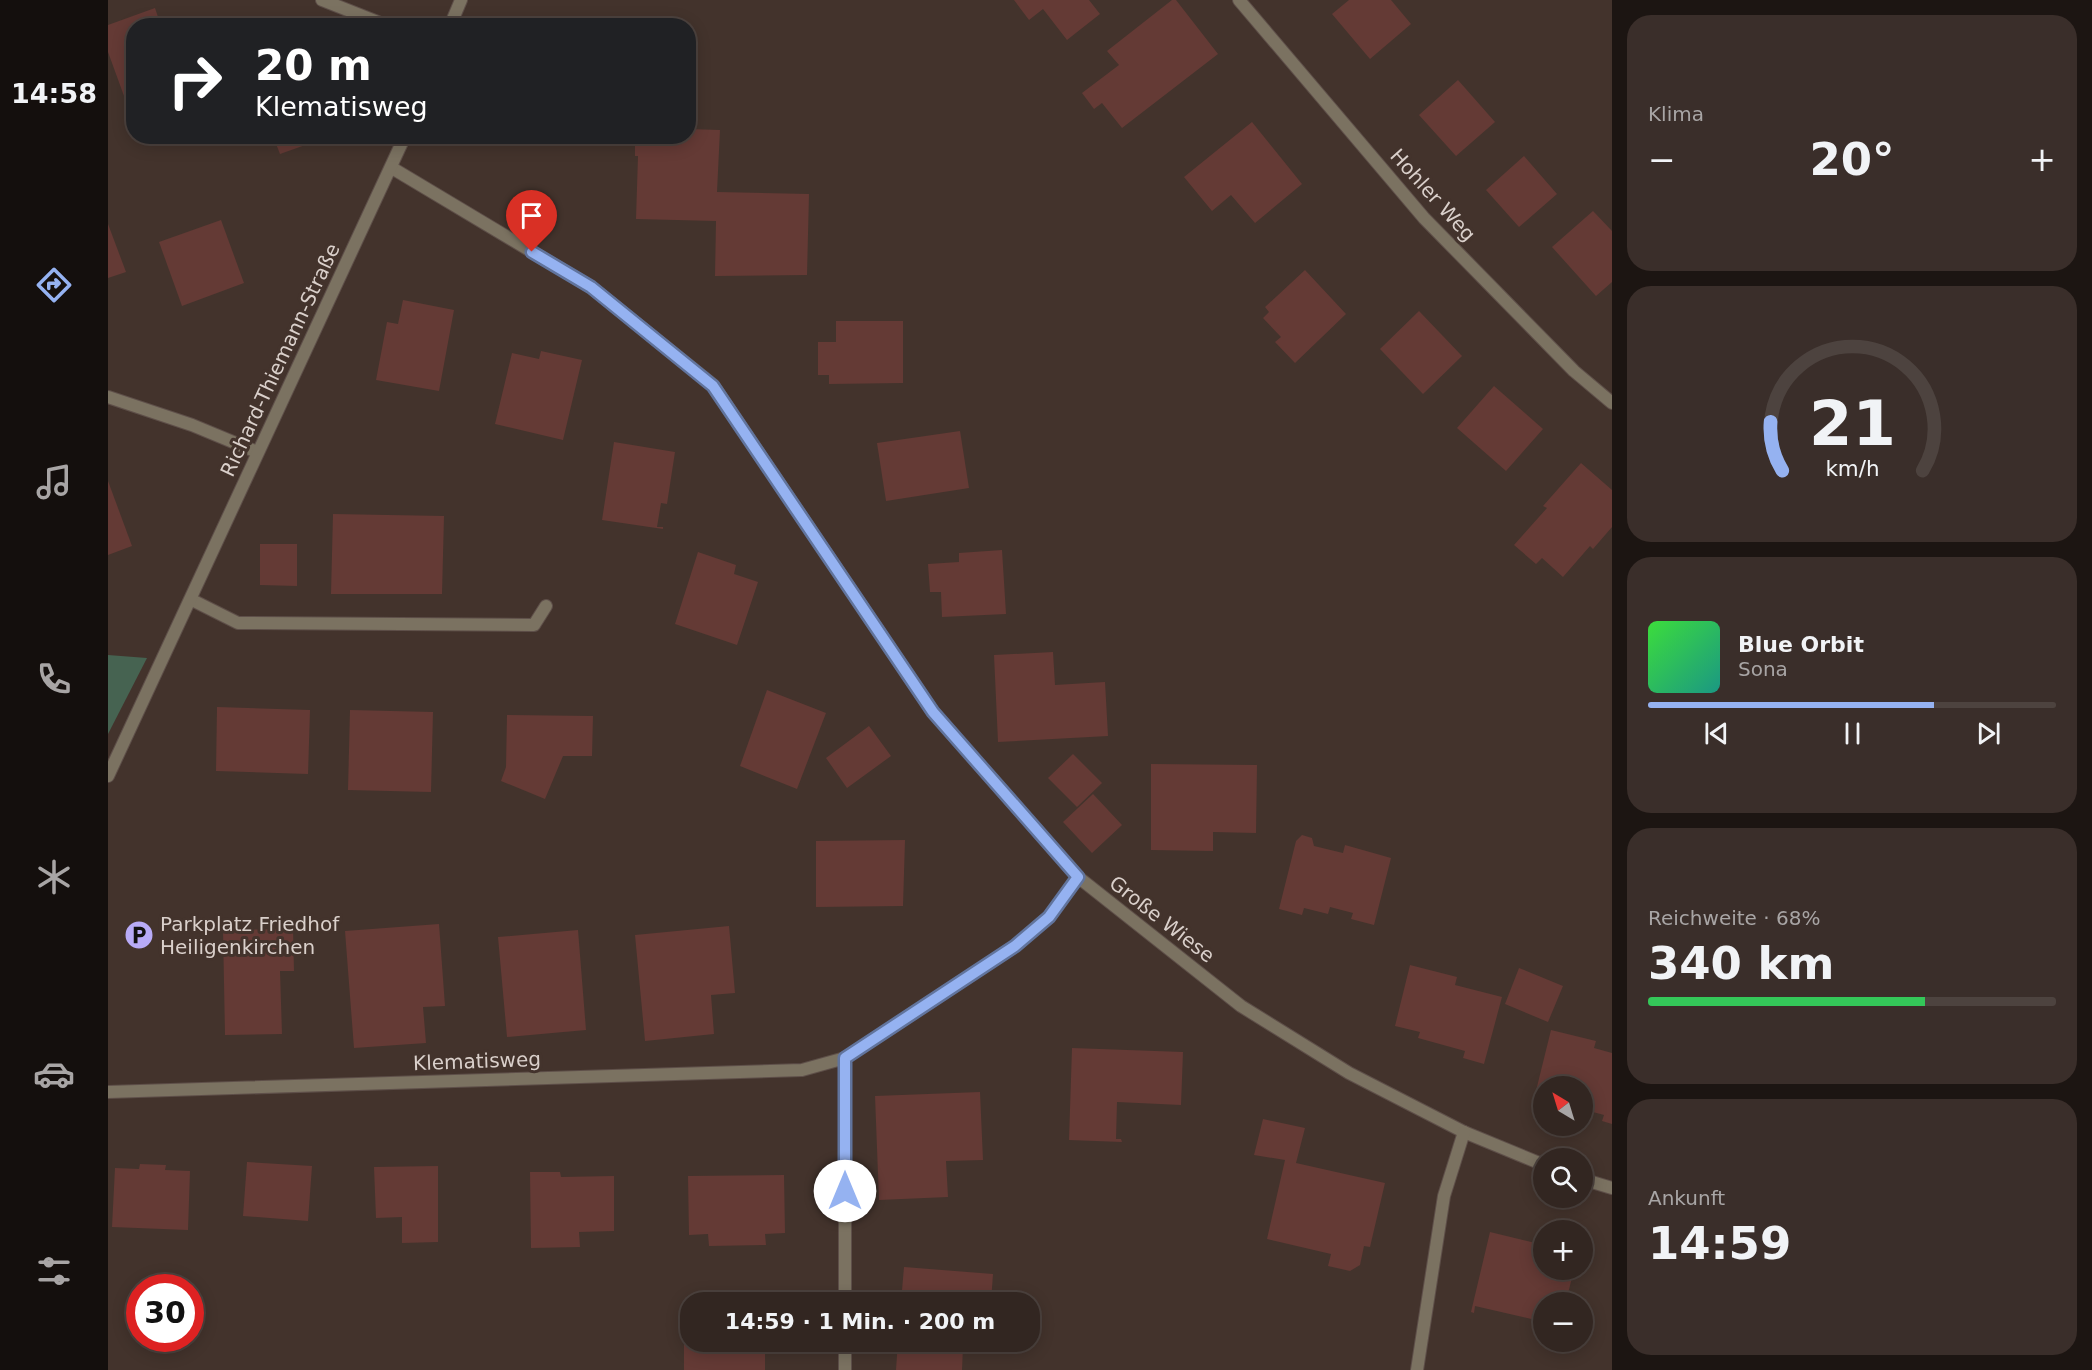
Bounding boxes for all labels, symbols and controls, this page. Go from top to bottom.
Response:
text: 20 m [255,41,372,90]
icon: right [156,42,234,120]
text: 14:58 [11,78,97,109]
text: Klematisweg [255,91,428,122]
text: Klima [1648,102,1704,126]
text: 20° [1809,133,1895,186]
text: − [1648,140,1676,179]
text: + [2028,140,2056,179]
street label: Hohler Weg [1385,144,1481,246]
pin [506,190,557,252]
icon: arrive [515,199,548,232]
street label: Richard-Thiemann-Straße [215,240,345,480]
icon: directions [33,264,75,306]
text: 21 [1809,387,1895,460]
text: km/h [1825,456,1879,481]
icon: music [33,461,75,503]
text: Blue Orbit [1738,632,1864,657]
text: Sona [1738,657,1788,681]
icon: phone [33,658,75,700]
icon: previous [1700,717,1733,750]
icon: pause [1836,717,1869,750]
icon: next [1972,717,2005,750]
icon: climate [33,856,75,898]
street label: Große Wiese [1105,871,1219,967]
text: Reichweite · 68% [1648,906,1820,930]
place label: Parkplatz Friedhof Heiligenkirchen [160,912,340,959]
parking icon: Parkplatz Friedhof Heiligenkirchen [123,919,155,951]
text: 340 km [1648,937,1834,990]
street label: Klematisweg [413,1047,541,1075]
icon: car [33,1053,75,1095]
north arrow [1533,1076,1593,1136]
map controls [1533,1076,1593,1352]
button: search [1533,1148,1593,1208]
position arrow [813,1159,877,1223]
text: Ankunft [1648,1186,1725,1210]
text: 14:59 [1648,1217,1791,1270]
button: + [1533,1220,1593,1280]
icon: filters [33,1250,75,1292]
speed limit sign: 30 [126,1274,204,1352]
button: − [1533,1292,1593,1352]
text: 14:59 · 1 Min. · 200 m [725,1309,995,1334]

